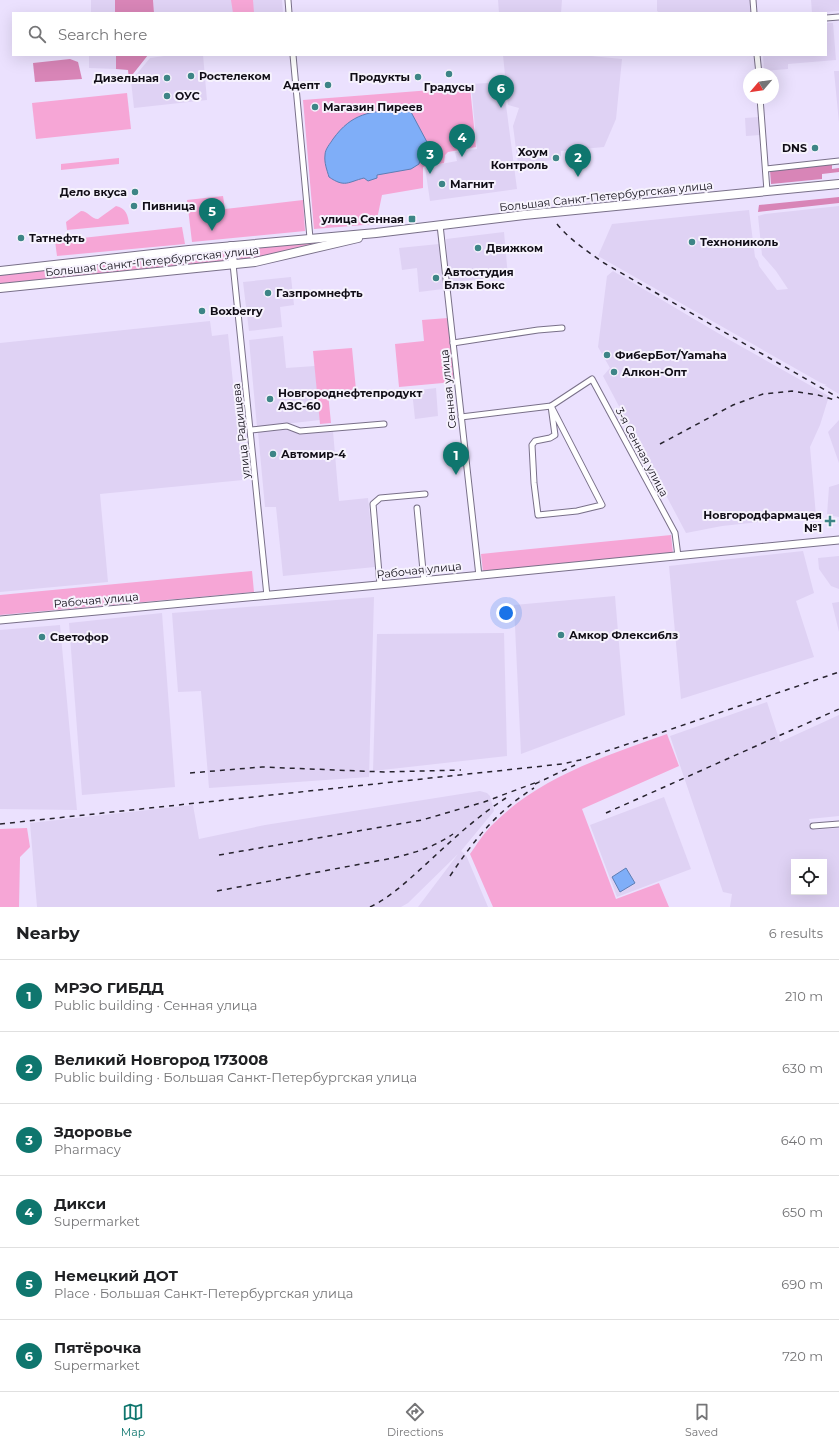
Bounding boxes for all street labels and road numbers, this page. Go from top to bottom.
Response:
street label: Большая Санкт-Петербургская улица [498,178,714,214]
street label: Большая Санкт-Петербургская улица [44,243,260,279]
street label: Сенная улица [437,349,459,429]
street label: улица Радищева [229,382,253,481]
street label: 3-я Сенная улица [613,405,671,499]
street label: Рабочая улица [376,559,462,581]
street label: Рабочая улица [53,589,139,611]

